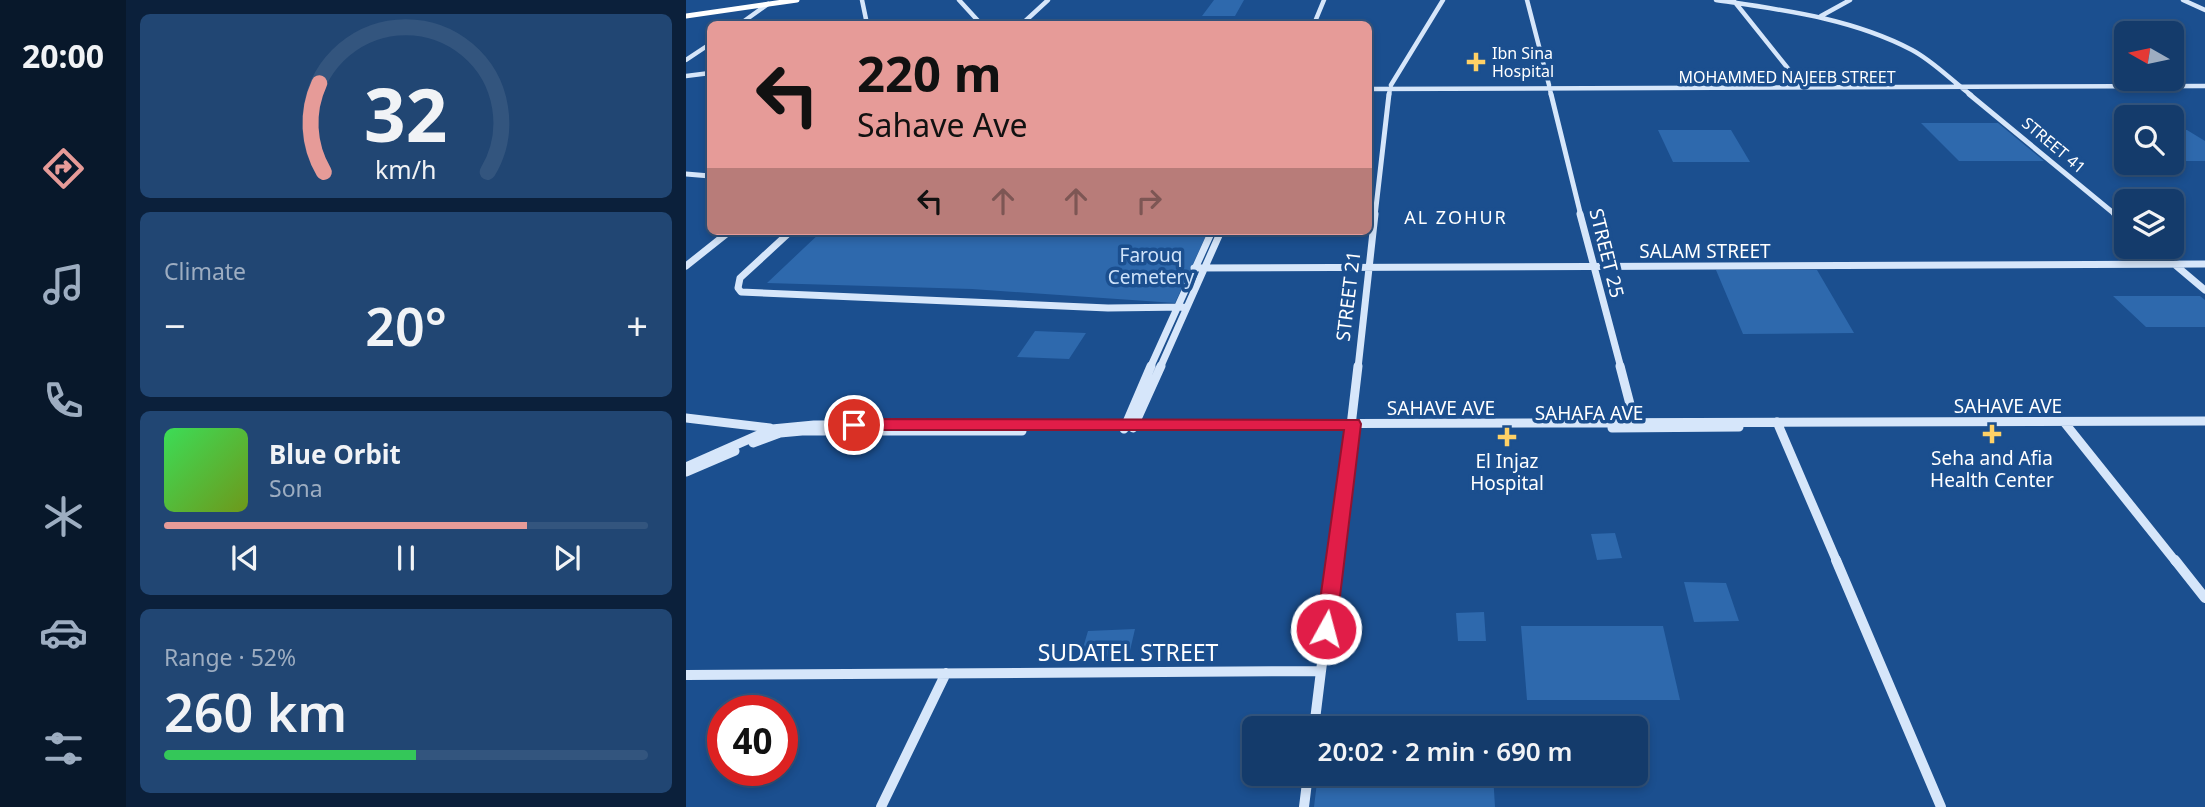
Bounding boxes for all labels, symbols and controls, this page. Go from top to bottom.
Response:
north arrow [2114,21,2184,91]
map controls [2114,21,2184,259]
text: 20:00 [22,34,104,77]
text: 220 m [857,40,1002,106]
place label: Ibn Sina Hospital [1492,42,1554,82]
icon: left [742,49,833,140]
marker: Ibn Sina Hospital [1466,52,1486,72]
text: 32 [364,65,448,164]
street label: MOHAMMED NAJEEB STREET [1678,66,1896,88]
text: Sahave Ave [857,103,1028,146]
button: search [2114,105,2184,175]
street label: STREET 41 [2018,112,2090,178]
icon: directions [39,144,88,193]
text: km/h [375,152,437,186]
icon: left [911,182,949,220]
icon: ahead [984,182,1022,220]
icon: ahead [1057,182,1095,220]
icon: right [1130,182,1168,220]
button: layers [2114,189,2184,259]
district label: AL ZOHUR [1404,205,1508,229]
street label: STREET 25 [1583,206,1631,300]
street label: SALAM STREET [1639,238,1771,264]
park label: Farouq Cemetery [1108,242,1194,290]
street label: STREET 21 [1330,249,1366,343]
text: Climate [164,255,246,287]
icon: music [39,260,88,309]
text: 20° [365,290,447,361]
text: − [164,299,186,351]
text: + [626,299,648,351]
icon: phone [39,376,88,425]
street label: SAHAVE AVE [1954,393,2062,419]
pin [824,395,884,455]
street label: SAHAVE AVE [1387,395,1495,421]
street label: SAHAFA AVE [1535,400,1643,426]
icon: arrive [835,406,873,444]
marker: Seha and Afia Health Center [1982,424,2002,444]
marker: El Injaz Hospital [1497,427,1517,447]
text: Blue Orbit [269,436,401,472]
place label: Seha and Afia Health Center [1930,445,2054,493]
place label: El Injaz Hospital [1470,448,1544,496]
text: Sona [269,472,323,504]
icon: climate [39,492,88,541]
icon: previous [226,539,264,577]
icon: pause [387,539,425,577]
icon: next [548,539,586,577]
position arrow [1289,592,1363,666]
icon: car [39,608,88,657]
street label: SUDATEL STREET [1038,636,1218,668]
text: Range · 52% [164,641,296,673]
text: 260 km [164,676,347,747]
speed limit sign: 40 [707,695,798,786]
icon: filters [39,724,88,773]
text: 20:02 · 2 min · 690 m [1318,733,1572,769]

